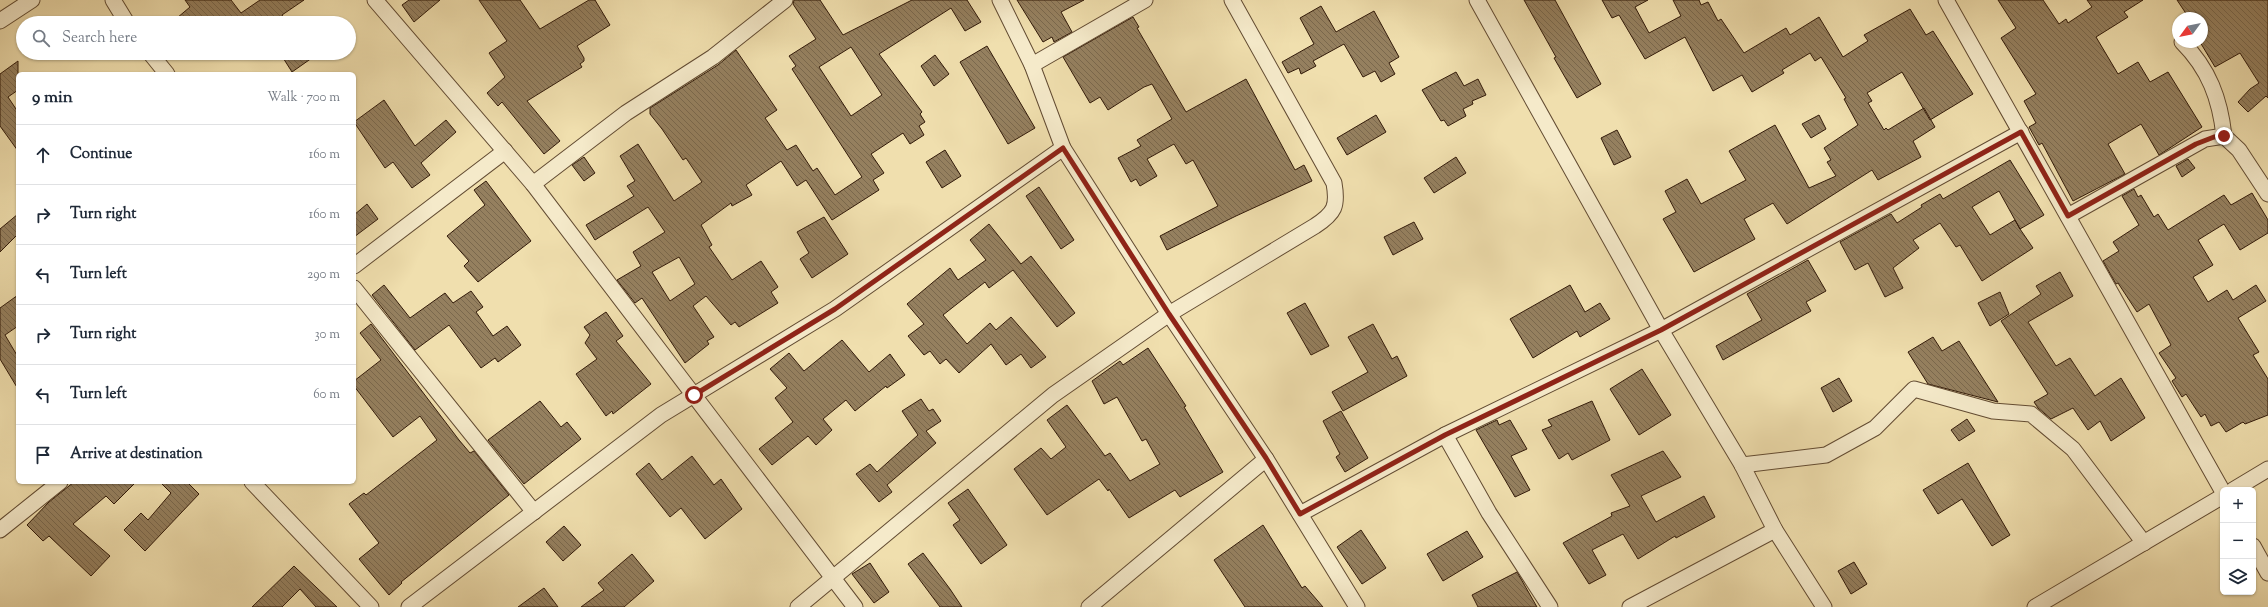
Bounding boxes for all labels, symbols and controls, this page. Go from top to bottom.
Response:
north arrow [2172,12,2208,48]
search box [16,16,356,60]
icon: search [30,27,52,49]
text: Search here [62,28,137,49]
text: 9 min [32,86,73,110]
text: Walk · 700 m [267,89,340,107]
route end [2215,127,2233,145]
icon: ahead [32,144,54,166]
text: Continue [70,144,132,165]
text: 160 m [309,146,340,164]
icon: right [32,204,54,226]
text: Turn right [70,204,136,225]
text: 160 m [309,206,340,224]
icon: left [32,264,54,286]
text: Turn left [70,264,127,285]
text: 290 m [307,266,340,284]
icon: right [32,324,54,346]
text: Turn right [70,324,136,345]
text: 30 m [314,326,340,344]
icon: left [32,384,54,406]
text: Turn left [70,384,127,405]
text: 60 m [313,386,340,404]
route start [685,386,703,404]
icon: arrive [32,444,54,466]
text: Arrive at destination [70,444,203,465]
map controls [2220,487,2256,595]
button: + [2220,487,2256,523]
button: − [2220,523,2256,559]
button: layers [2220,559,2256,595]

